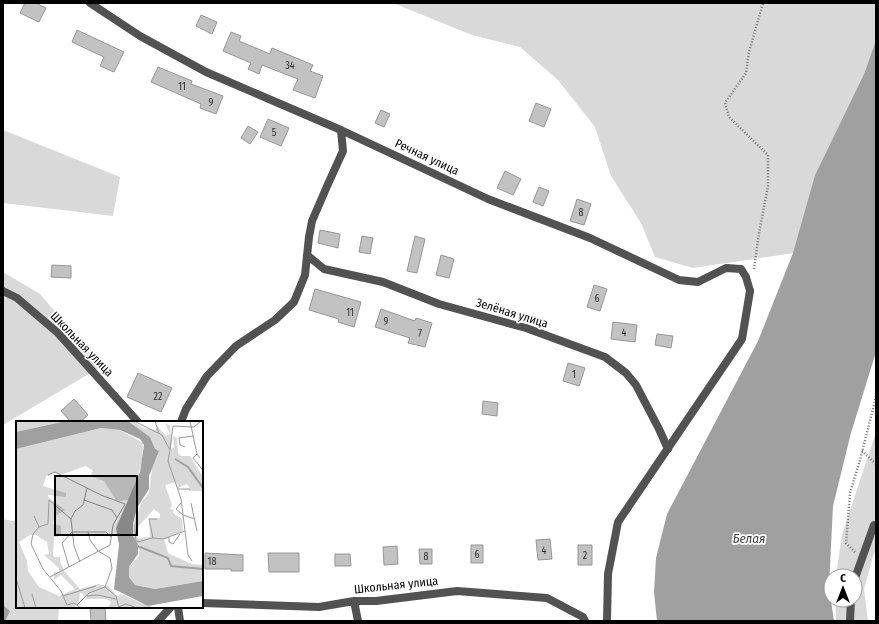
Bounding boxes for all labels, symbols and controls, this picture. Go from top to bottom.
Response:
house number: 34 [285,60,295,72]
house number: 11 [178,81,186,93]
house number: 9 [209,97,214,109]
house number: 5 [272,127,277,139]
street label: Речная улица [393,136,461,178]
house number: 8 [579,207,584,219]
house number: 6 [595,293,600,305]
street label: Зелёная улица [474,295,550,331]
house number: 11 [346,307,354,319]
street label: Школьная улица [48,309,116,379]
house number: 9 [384,316,389,328]
house number: 4 [622,327,627,339]
house number: 7 [418,328,422,340]
house number: 1 [572,369,576,381]
house number: 22 [154,391,163,403]
inset map [16,421,203,608]
water label: Белая [733,531,765,546]
house number: 4 [542,545,547,557]
house number: 6 [475,549,480,561]
house number: 2 [583,550,588,562]
house number: 8 [424,551,429,563]
house number: 18 [208,556,216,568]
north arrow [823,568,863,608]
text: С [840,572,846,585]
street label: Школьная улица [353,574,439,596]

